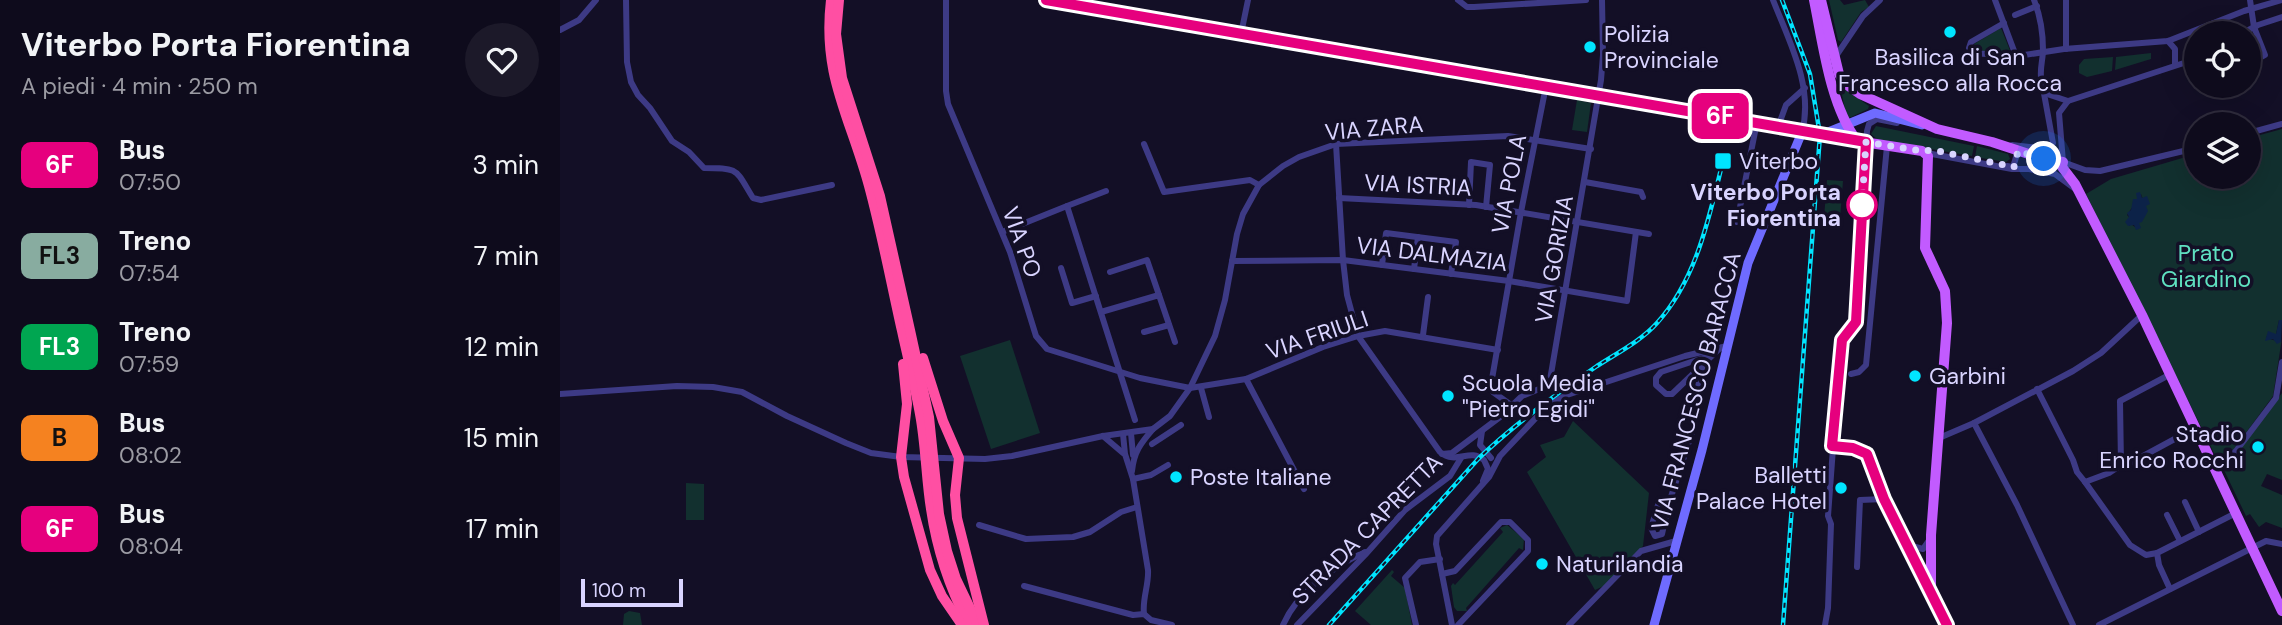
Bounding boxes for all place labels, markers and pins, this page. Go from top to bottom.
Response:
place label: Polizia Provinciale [1604,19,1719,75]
marker: Basilica di San Francesco alla Rocca [1942,24,1958,40]
marker: Polizia Provinciale [1582,39,1598,55]
place label: Basilica di San Francesco alla Rocca [1838,42,2062,98]
place label: Viterbo [1739,146,1818,176]
marker: Viterbo [1713,151,1733,171]
place label: Viterbo Porta Fiorentina [1691,177,1841,233]
marker: Viterbo Porta Fiorentina [1847,190,1877,220]
place label: Garbini [1929,361,2006,391]
place label: Scuola Media "Pietro Egidi" [1462,368,1604,424]
marker: Garbini [1907,368,1923,384]
marker: Scuola Media "Pietro Egidi" [1440,388,1456,404]
place label: Stadio Enrico Rocchi [2099,419,2244,475]
marker: Stadio Enrico Rocchi [2250,439,2266,455]
place label: Balletti Palace Hotel [1696,460,1827,516]
place label: Poste Italiane [1190,462,1332,492]
marker: Poste Italiane [1168,469,1184,485]
marker: Balletti Palace Hotel [1833,480,1849,496]
place label: Naturilandia [1556,549,1684,579]
marker: Naturilandia [1534,556,1550,572]

